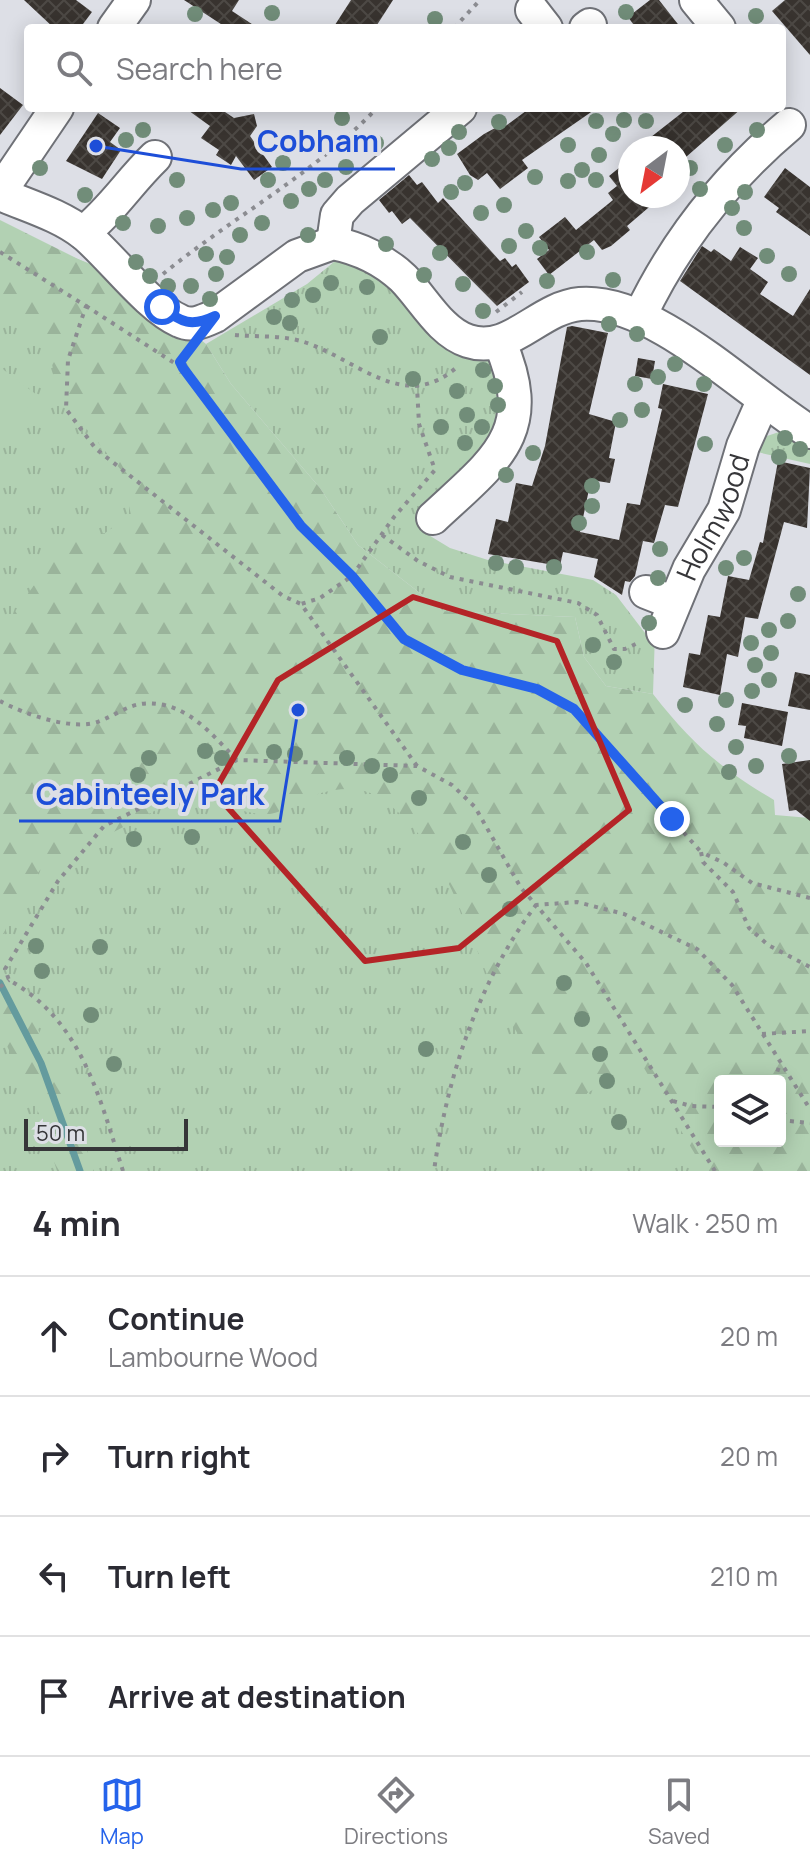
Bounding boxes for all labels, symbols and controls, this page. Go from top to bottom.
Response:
search box [24,24,786,112]
icon: search [52,46,96,90]
text: Search here [116,48,283,89]
callout: Cobham [241,115,395,169]
text: Cobham [257,120,379,161]
north arrow [618,136,690,208]
route start [144,289,180,325]
street label: Holmwood [667,449,758,586]
callout: Cabinteely Park [19,767,280,821]
text: Cabinteely Park [36,773,265,814]
route end [654,801,690,837]
map controls [714,1075,786,1147]
button: layers [714,1075,786,1147]
scale bar [24,1115,188,1151]
text: 50 m [36,1118,85,1148]
text: 4 min [32,1200,121,1246]
text: Walk · 250 m [632,1205,778,1241]
text: Continue [108,1298,244,1339]
icon: ahead [32,1314,76,1358]
text: 20 m [720,1318,778,1354]
text: Lambourne Wood [108,1339,318,1375]
icon: right [32,1434,76,1478]
text: Turn right [108,1436,251,1477]
text: 20 m [720,1438,778,1474]
icon: left [32,1554,76,1598]
text: Turn left [108,1556,231,1597]
text: 210 m [710,1558,778,1594]
icon: arrive [32,1674,76,1718]
text: Arrive at destination [108,1676,406,1717]
tab: Map [100,1773,144,1851]
tab: Directions [344,1773,448,1851]
tab: Saved [648,1773,710,1851]

